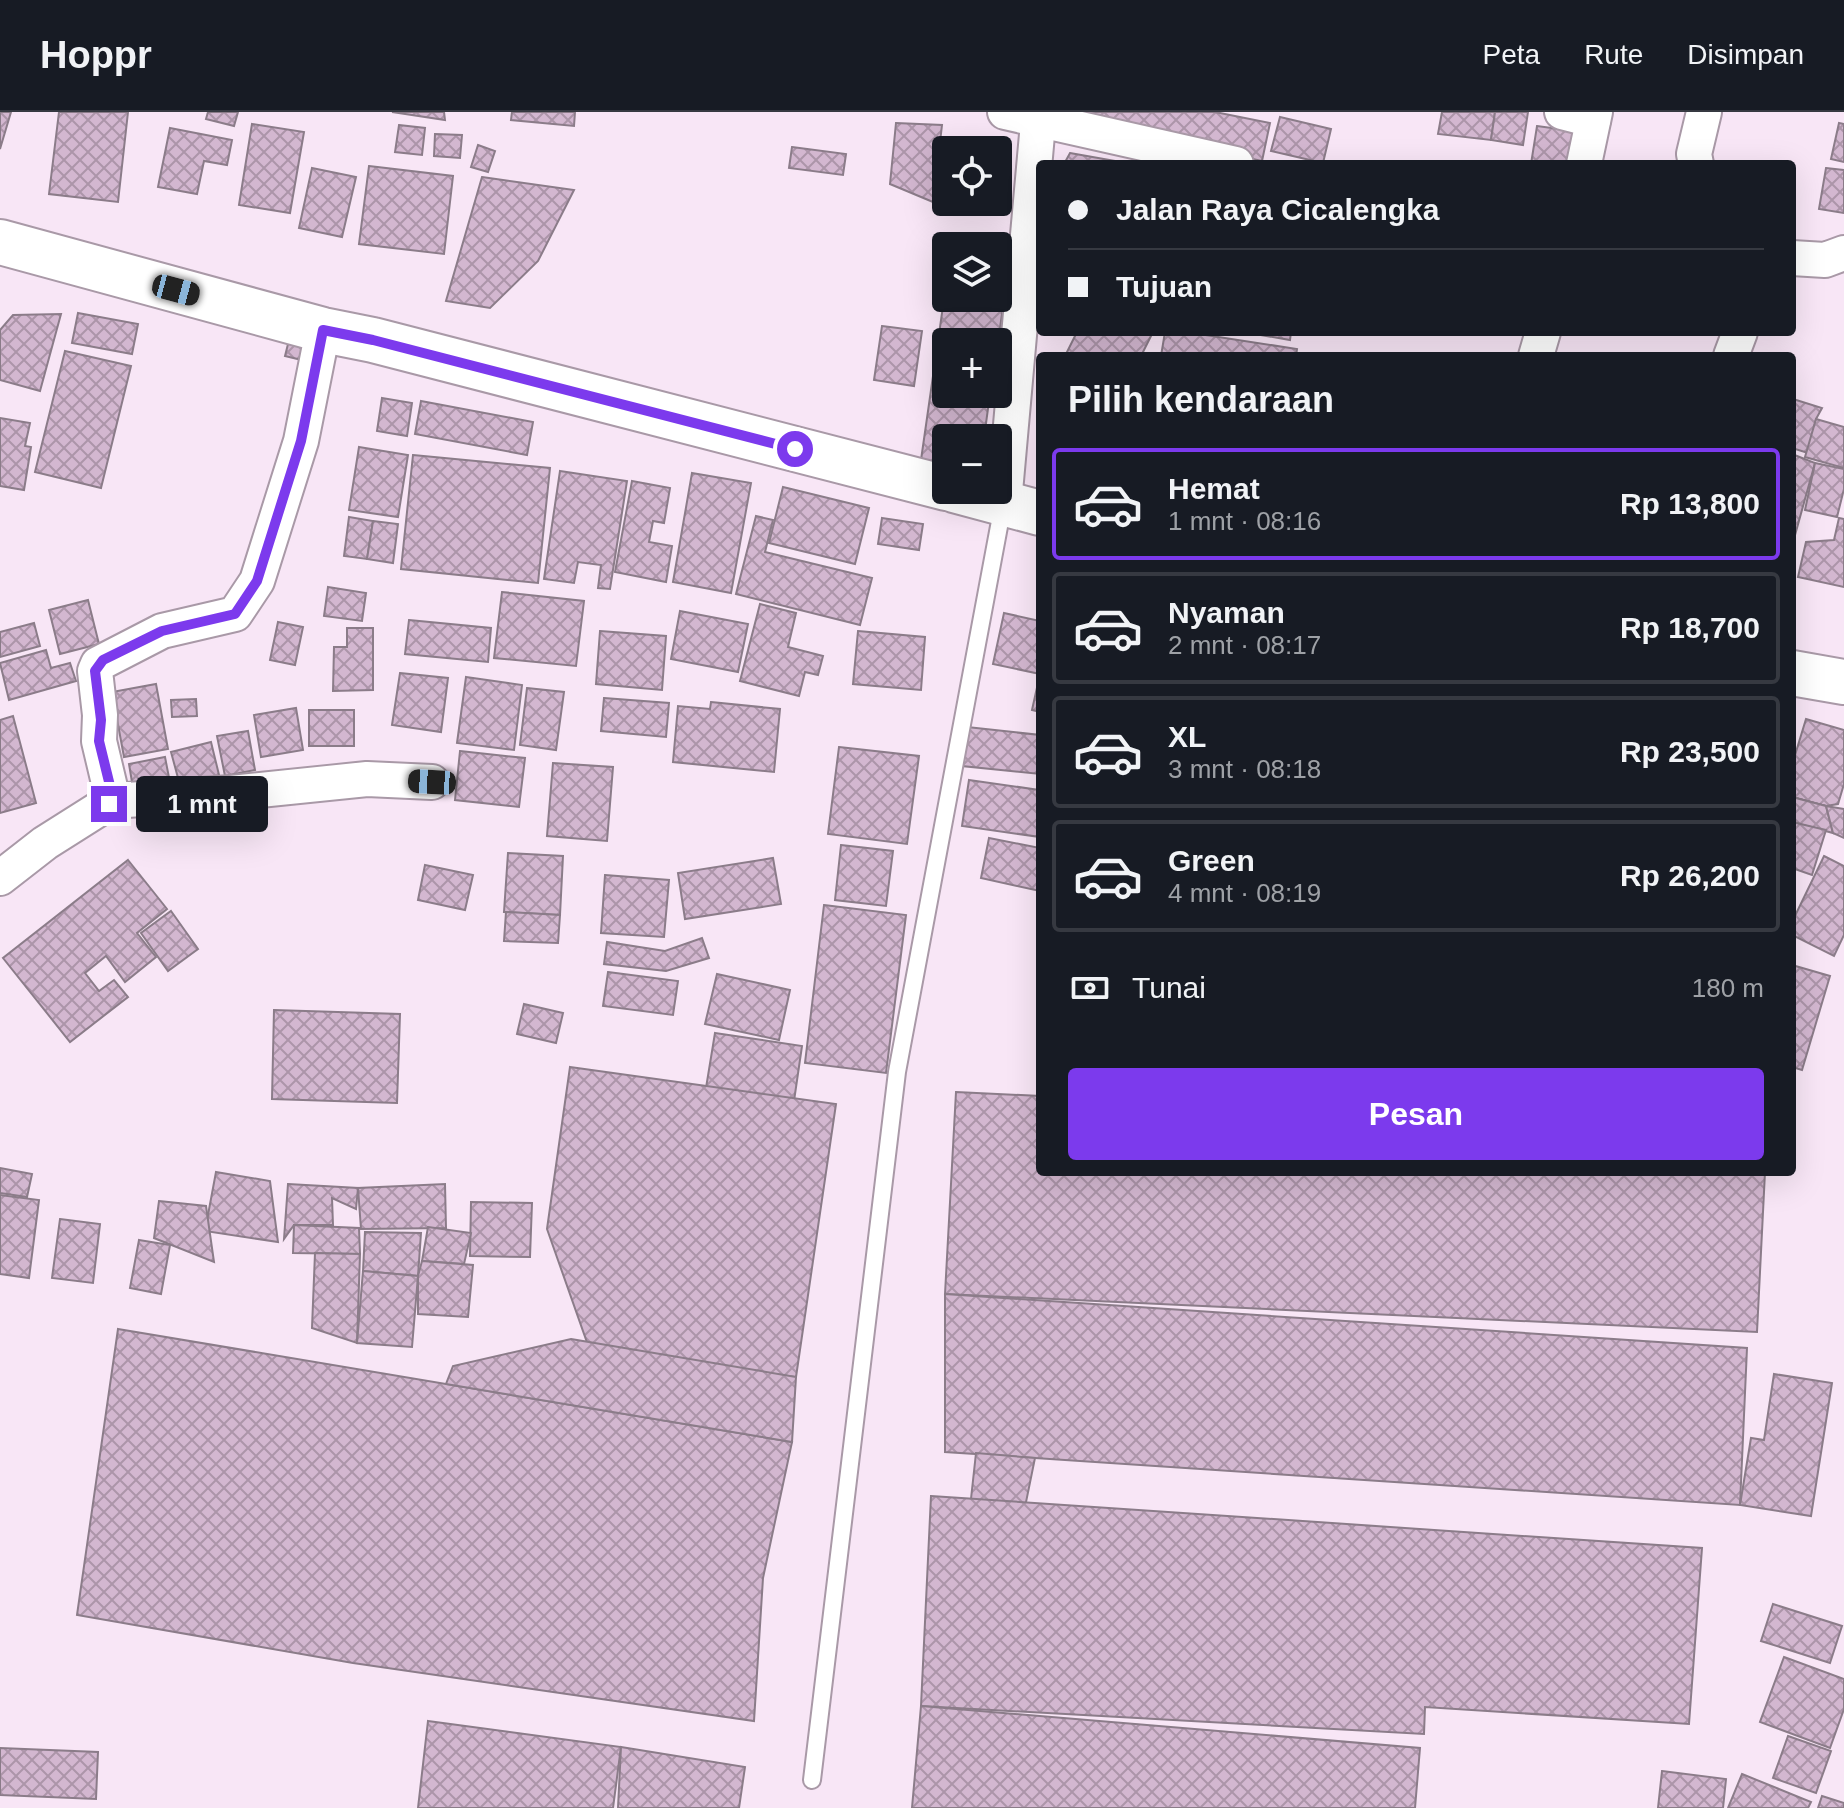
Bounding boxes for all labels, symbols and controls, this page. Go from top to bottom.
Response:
text: Hoppr [40,34,152,76]
text: Peta [1483,39,1540,70]
text: Rute [1584,39,1643,70]
text: Disimpan [1687,39,1804,70]
map controls [932,136,1012,504]
button: locate [932,136,1012,216]
text: Jalan Raya Cicalengka [1116,193,1440,226]
button: layers [932,232,1012,312]
text: Tujuan [1116,270,1212,303]
car [150,272,202,308]
button: + [932,328,1012,408]
text: Pilih kendaraan [1068,379,1334,420]
button: − [932,424,1012,504]
route start [777,431,813,467]
icon: car [1072,468,1144,540]
text: Hemat [1168,472,1260,505]
text: Rp 13,800 [1620,487,1760,520]
text: 1 mnt · 08:16 [1168,506,1321,536]
icon: car [1072,592,1144,664]
text: Nyaman [1168,596,1285,629]
text: Rp 18,700 [1620,611,1760,644]
text: 2 mnt · 08:17 [1168,630,1321,660]
icon: car [1072,716,1144,788]
text: XL [1168,720,1206,753]
text: Rp 23,500 [1620,735,1760,768]
text: 3 mnt · 08:18 [1168,754,1321,784]
car [407,769,457,795]
callout: 1 mnt [137,776,269,832]
route end [91,786,127,822]
text: 1 mnt [167,789,237,819]
icon: car [1072,840,1144,912]
text: Green [1168,844,1255,877]
text: Rp 26,200 [1620,859,1760,892]
text: 4 mnt · 08:19 [1168,878,1321,908]
icon: cash [1068,966,1112,1010]
text: Tunai [1132,971,1206,1004]
text: 180 m [1692,973,1764,1003]
button: Pesan [1068,1068,1764,1160]

